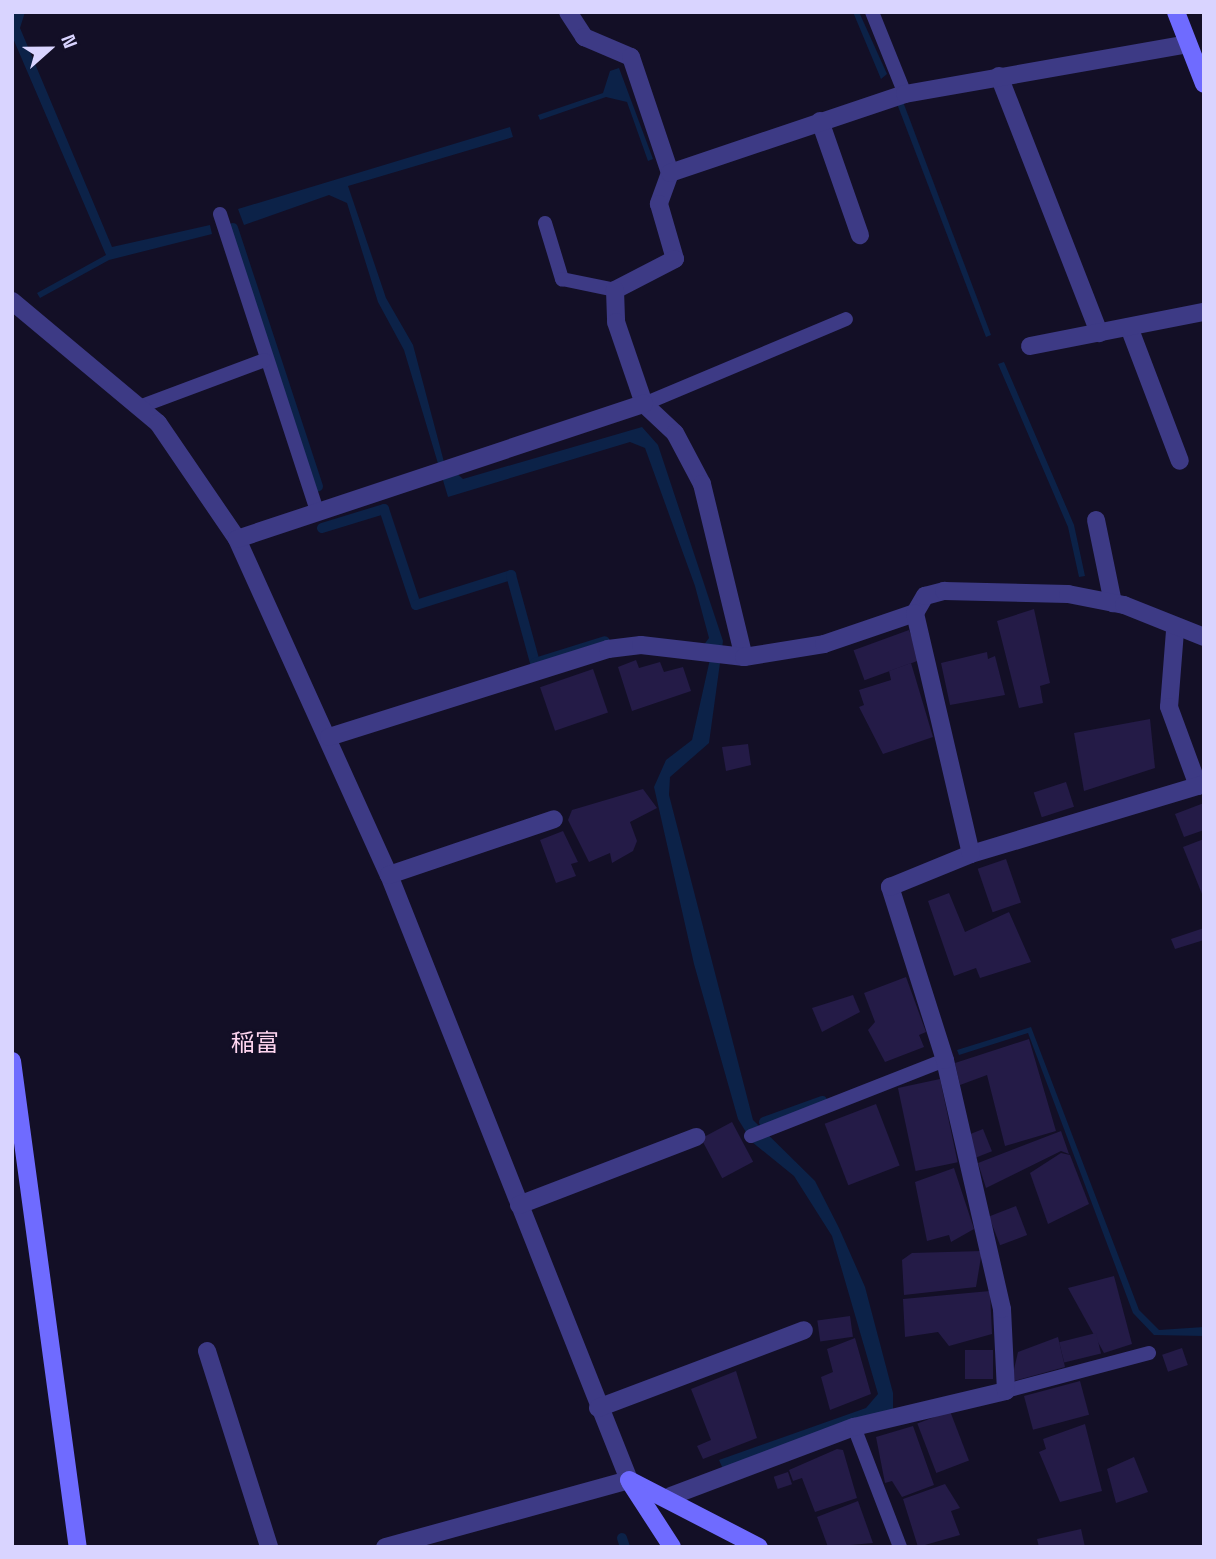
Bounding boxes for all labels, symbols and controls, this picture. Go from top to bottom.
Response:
north arrow [14,14,84,84]
text: N [55,31,83,52]
district label: 稲富 [231,1029,279,1057]

